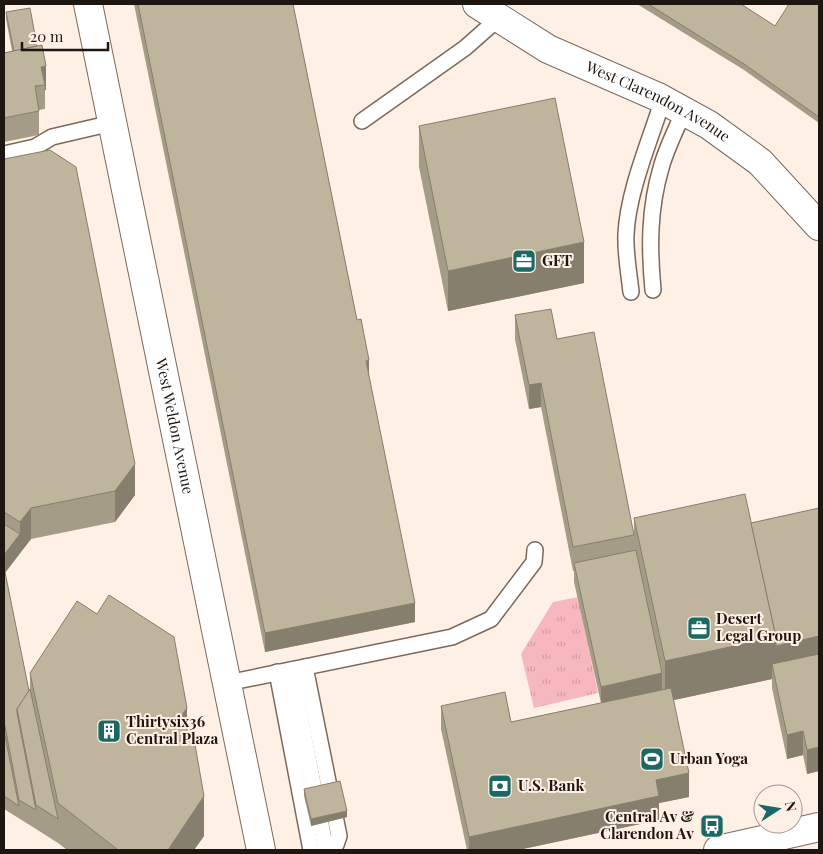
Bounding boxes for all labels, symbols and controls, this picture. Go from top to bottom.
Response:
scale bar [22,20,109,52]
text: 20 m [30,26,64,46]
street label: West Clarendon Avenue [582,55,734,146]
office icon: GFT [511,248,537,274]
place label: GFT [542,250,572,270]
street label: West Weldon Avenue [151,355,199,496]
place label: Desert Legal Group [716,608,801,645]
office icon: Desert Legal Group [686,615,712,641]
place label: Thirtysix36 Central Plaza [126,711,218,748]
building icon: Thirtysix36 Central Plaza [96,718,122,744]
sports icon: Urban Yoga [639,746,665,772]
place label: Urban Yoga [670,748,748,768]
bank icon: U.S. Bank [487,773,513,799]
place label: U.S. Bank [518,775,584,795]
north arrow [753,784,803,834]
text: N [781,799,802,813]
place label: Central Av & Clarendon Av [600,806,695,843]
bus stop icon: Central Av & Clarendon Av [699,813,725,839]

